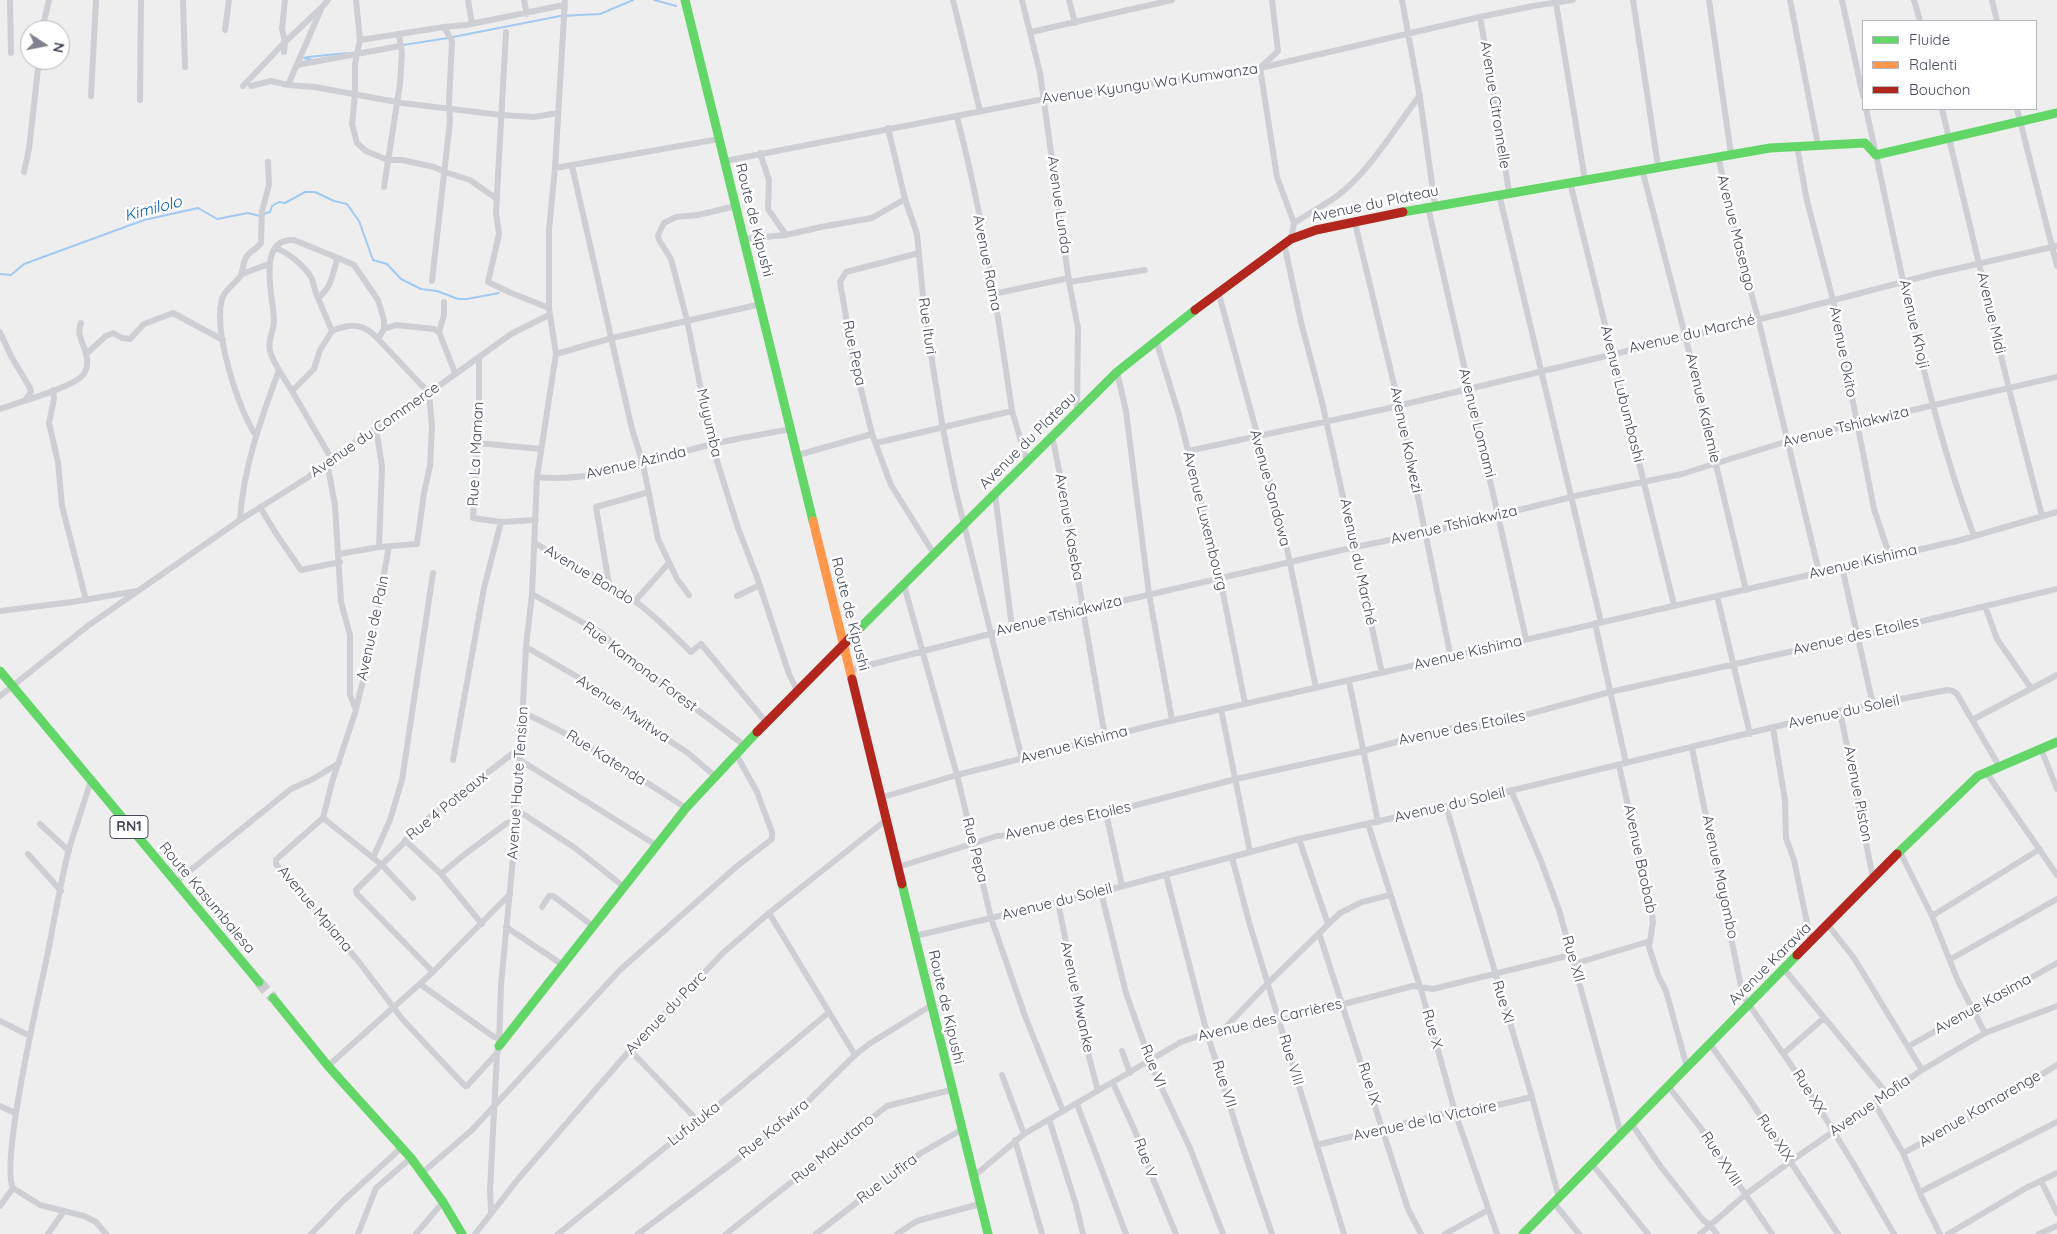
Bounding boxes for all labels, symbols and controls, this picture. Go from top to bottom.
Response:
north arrow [20,20,70,70]
legend [1862,20,2037,110]
text: Fluide [1909,30,1950,49]
street label: Avenue Citronnelle [1476,40,1514,170]
text: N [49,41,69,54]
text: Ralenti [1909,55,1957,74]
street label: Avenue Kyungu Wa Kumwanza [1041,60,1259,108]
text: Bouchon [1909,80,1970,99]
street label: Avenue Lunda [1043,155,1075,255]
street label: Route de Kipushi [731,161,777,279]
street label: Avenue Masengo [1713,173,1759,293]
street label: Avenue du Plateau [1310,182,1440,226]
water label: Kimilolo [122,192,184,226]
street label: Avenue Rama [969,213,1005,313]
street label: Avenue Midi [1973,270,2009,356]
street label: Avenue Khoji [1895,278,1933,370]
street label: Rue Ituri [914,296,940,356]
street label: Avenue Okito [1825,305,1861,399]
street label: Avenue du Marché [1627,311,1757,357]
street label: Rue Pepa [838,319,870,387]
street label: Avenue Lubumbashi [1596,324,1648,464]
street label: Avenue Kalemie [1682,352,1724,464]
street label: Avenue Lomami [1455,366,1499,480]
street label: Avenue du Commerce [307,379,443,481]
street label: Avenue Kolwezi [1386,385,1426,495]
street label: Muyumba [692,387,726,459]
street label: Avenue du Plateau [976,389,1080,493]
street label: Rue La Maman [464,401,488,507]
street label: Avenue Tshiakwiza [1781,403,1911,451]
street label: Avenue Sandowa [1246,428,1294,548]
street label: Avenue Azinda [584,443,688,483]
street label: Avenue Luxembourg [1179,450,1231,592]
street label: Avenue Kaseba [1051,472,1087,582]
street label: Avenue du Marché [1336,497,1380,627]
street label: Avenue Tshiakwiza [1389,502,1519,548]
street label: Avenue Bondo [541,541,637,609]
street label: Avenue Kishima [1807,541,1919,583]
street label: Route de Kipushi [827,555,873,673]
street label: Avenue de Pain [353,574,393,682]
street label: Avenue Tshiakwiza [994,592,1124,640]
street label: Avenue des Etoiles [1791,613,1921,659]
street label: Rue Kamona Forest [579,618,701,716]
street label: Avenue Kishima [1412,632,1524,674]
street label: Avenue Mwitwa [573,671,673,747]
street label: Avenue du Soleil [1787,691,1901,733]
street label: Avenue Haute Tension [504,706,532,860]
street label: Avenue des Etoiles [1397,707,1527,749]
street label: Avenue Kishima [1018,722,1130,768]
street label: Rue Katenda [563,726,649,790]
street label: Avenue Piston [1840,745,1876,843]
street label: Rue 4 Poteaux [403,768,491,844]
street label: Avenue du Soleil [1393,783,1507,827]
street label: Avenue des Etoiles [1003,798,1133,844]
street label: Avenue Baobab [1620,803,1660,915]
street label: Avenue Mayombo [1698,813,1742,941]
road number: RN1 [110,816,148,839]
street label: Rue Pepa [958,816,992,884]
street label: Route Kasumbalesa [155,839,259,957]
street label: Avenue Mpiana [274,862,356,956]
street label: Avenue du Soleil [1000,880,1114,924]
street label: Avenue Karavia [1725,919,1815,1009]
street label: Rue XII [1558,934,1588,984]
street label: Avenue Mwanke [1056,940,1098,1054]
street label: Route de Kipushi [924,948,968,1066]
street label: Avenue du Parc [622,968,710,1058]
street label: Avenue Kasima [1932,970,2034,1038]
street label: Rue XI [1488,978,1518,1026]
street label: Avenue des Carrières [1196,995,1344,1045]
street label: Rue X [1418,1007,1446,1051]
street label: Rue VIII [1275,1032,1307,1088]
street label: Rue VI [1136,1042,1170,1090]
street label: Rue VII [1208,1058,1240,1110]
street label: Rue IX [1354,1060,1384,1108]
street label: Rue XX [1788,1066,1830,1118]
street label: Avenue Kamarenge [1916,1067,2044,1151]
street label: Avenue Mofia [1826,1072,1914,1140]
street label: Rue Kafwira [735,1095,813,1163]
street label: Avenue de la Victoire [1352,1097,1498,1145]
street label: Lufutuka [664,1098,724,1150]
street label: Rue Makutano [788,1110,878,1188]
street label: Rue XIX [1753,1111,1797,1165]
street label: Rue XVIII [1697,1128,1745,1190]
street label: Rue V [1130,1136,1160,1180]
street label: Rue Lufira [853,1151,921,1207]

